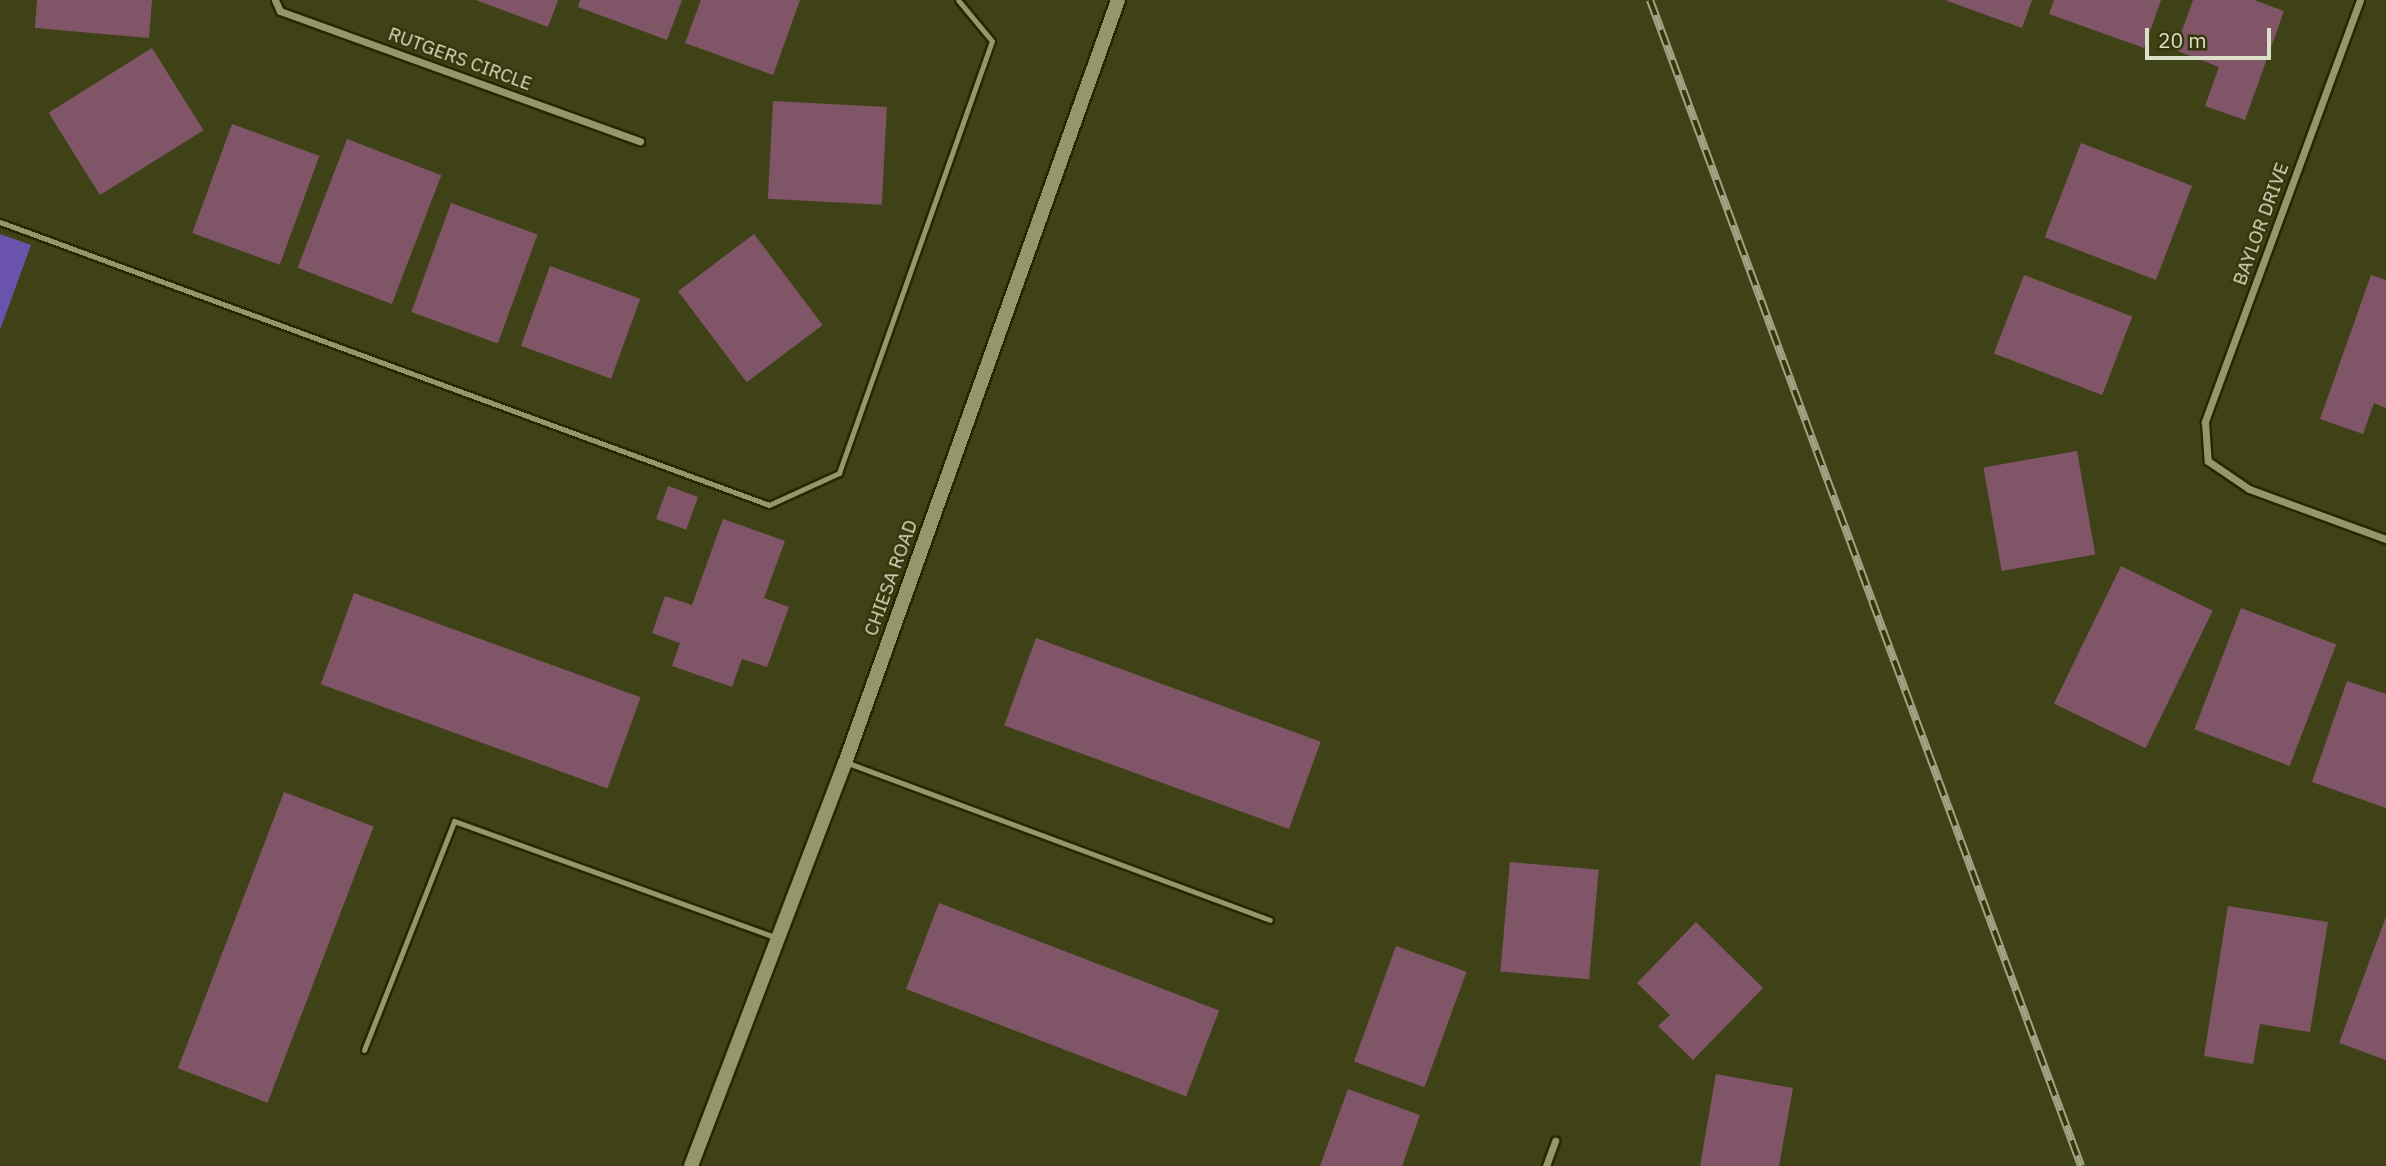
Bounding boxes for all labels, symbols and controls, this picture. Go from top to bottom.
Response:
scale bar [2148,14,2274,58]
street label: RUTGERS CIRCLE [385,22,535,96]
text: 20 m [2158,26,2207,54]
street label: BAYLOR DRIVE [2228,160,2294,288]
street label: CHIESA ROAD [859,517,923,639]

